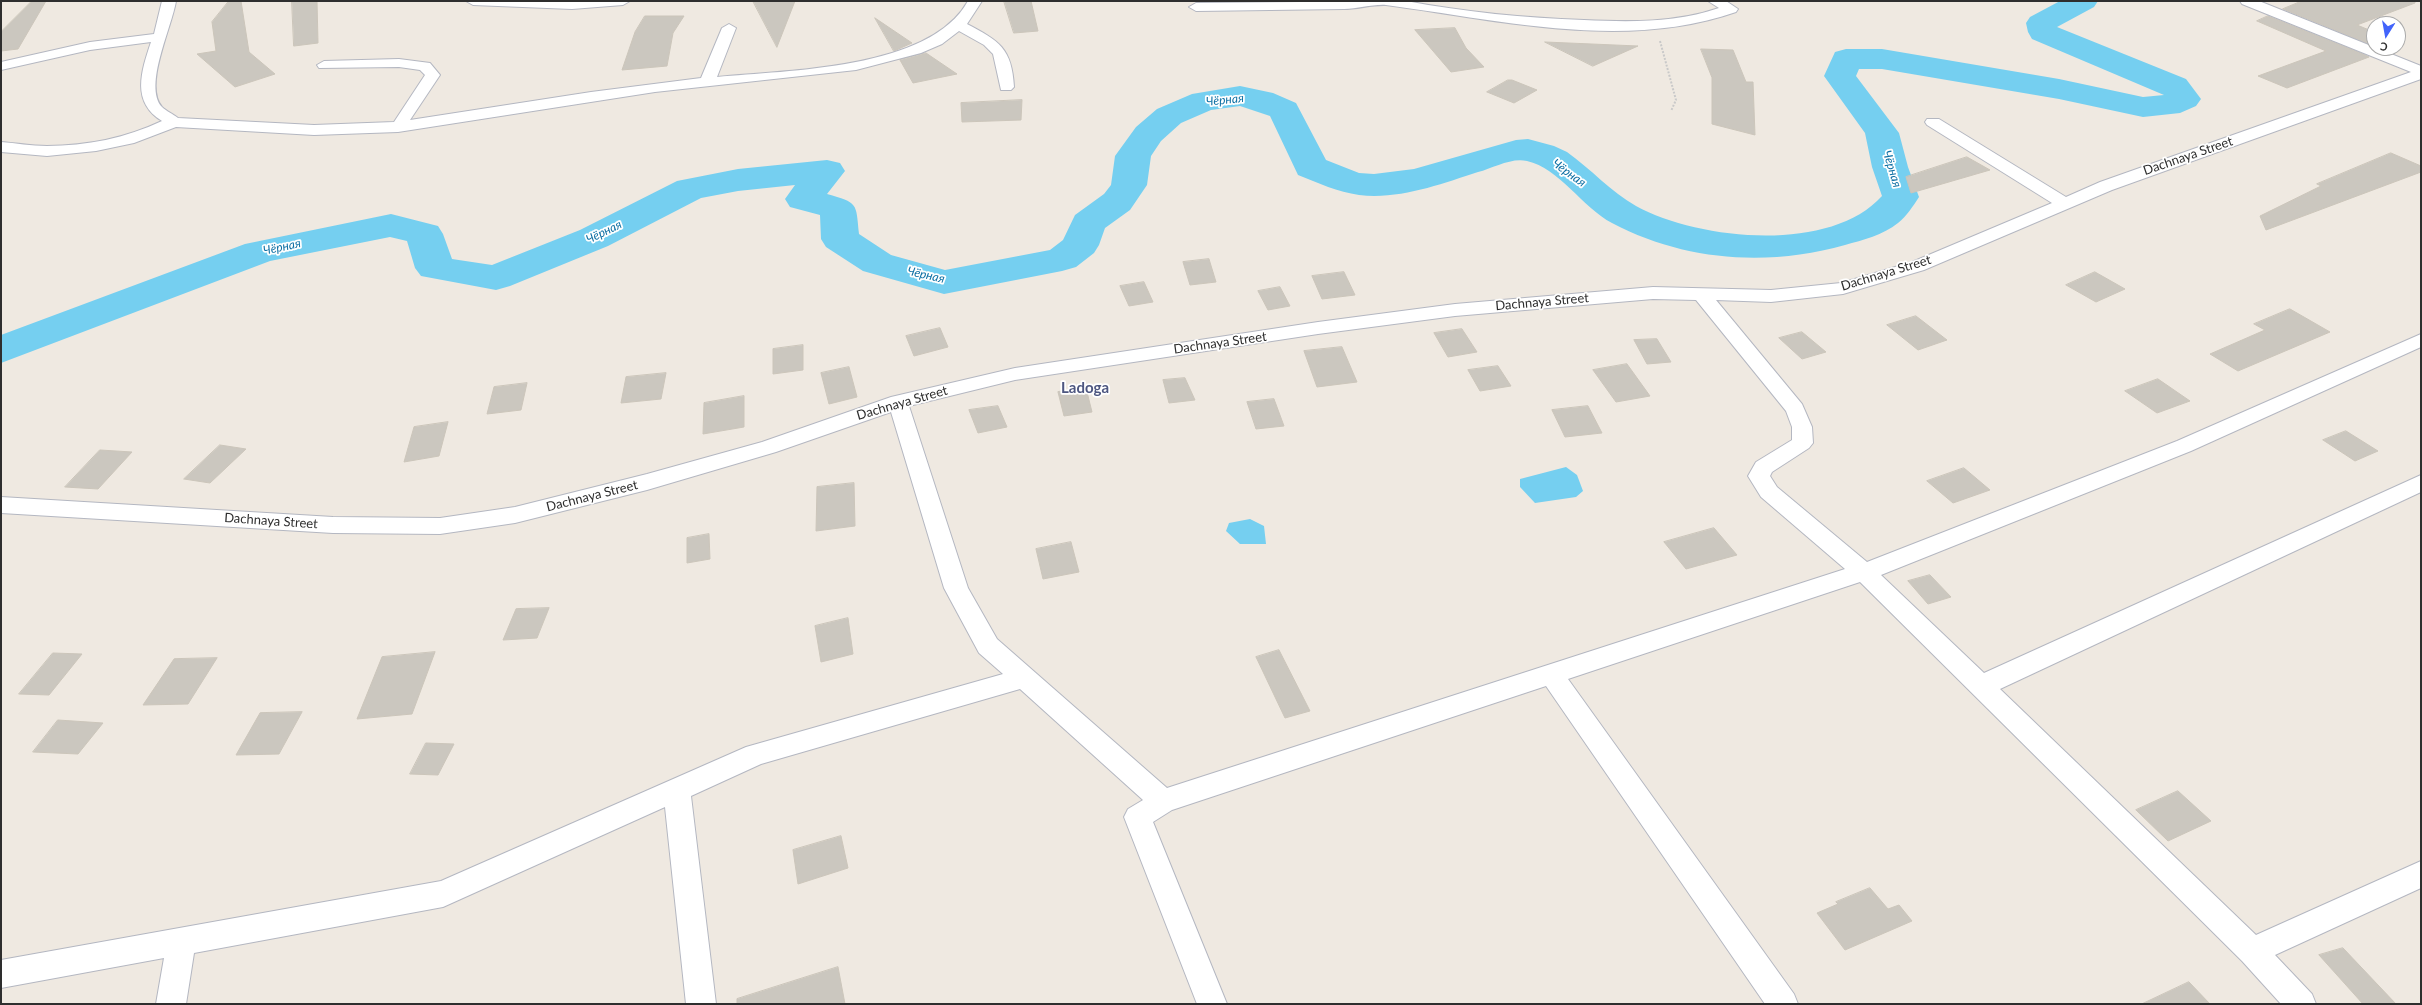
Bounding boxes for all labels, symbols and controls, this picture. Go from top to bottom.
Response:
north arrow [2366,16,2406,56]
text: С [2379,40,2389,54]
water label: Чёрная [1205,91,1245,109]
street label: Dachnaya Street [2141,133,2235,179]
water label: Чёрная [1880,149,1904,189]
water label: Чёрная [1549,156,1589,190]
water label: Чёрная [584,217,624,247]
water label: Чёрная [262,236,302,258]
street label: Dachnaya Street [1839,252,1933,294]
water label: Чёрная [906,264,946,286]
street label: Dachnaya Street [1495,290,1589,314]
street label: Dachnaya Street [1172,329,1268,357]
district label: Ladoga [1061,379,1109,397]
street label: Dachnaya Street [855,383,949,423]
street label: Dachnaya Street [545,477,639,515]
street label: Dachnaya Street [224,510,318,532]

